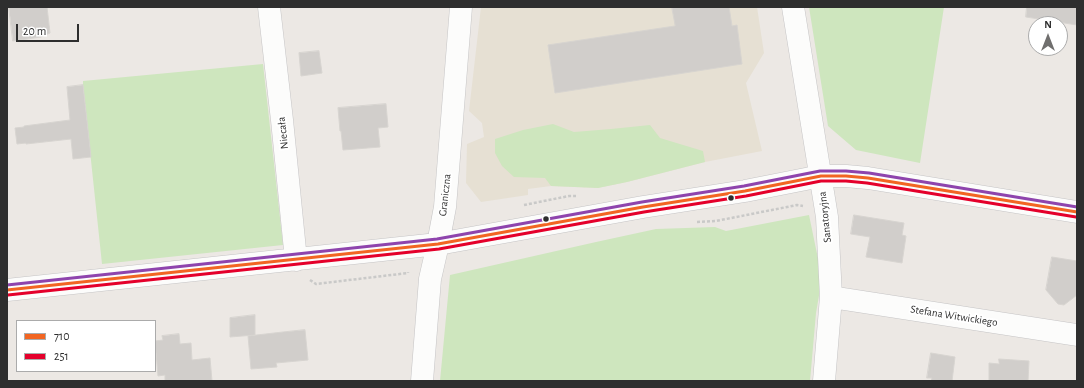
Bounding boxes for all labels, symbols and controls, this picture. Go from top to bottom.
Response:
scale bar [18,16,81,42]
north arrow [1028,16,1068,56]
text: N [1044,19,1052,30]
text: 20 m [23,25,46,37]
street label: Niecała [275,116,291,150]
street label: Graniczna [436,173,454,217]
street label: Sanatoryjna [816,191,834,243]
unlabelled marker [726,193,736,203]
unlabelled marker [541,214,551,224]
street label: Stefana Witwickiego [909,303,999,329]
legend [16,320,156,372]
text: 710 [54,330,69,342]
text: 251 [54,350,69,362]

